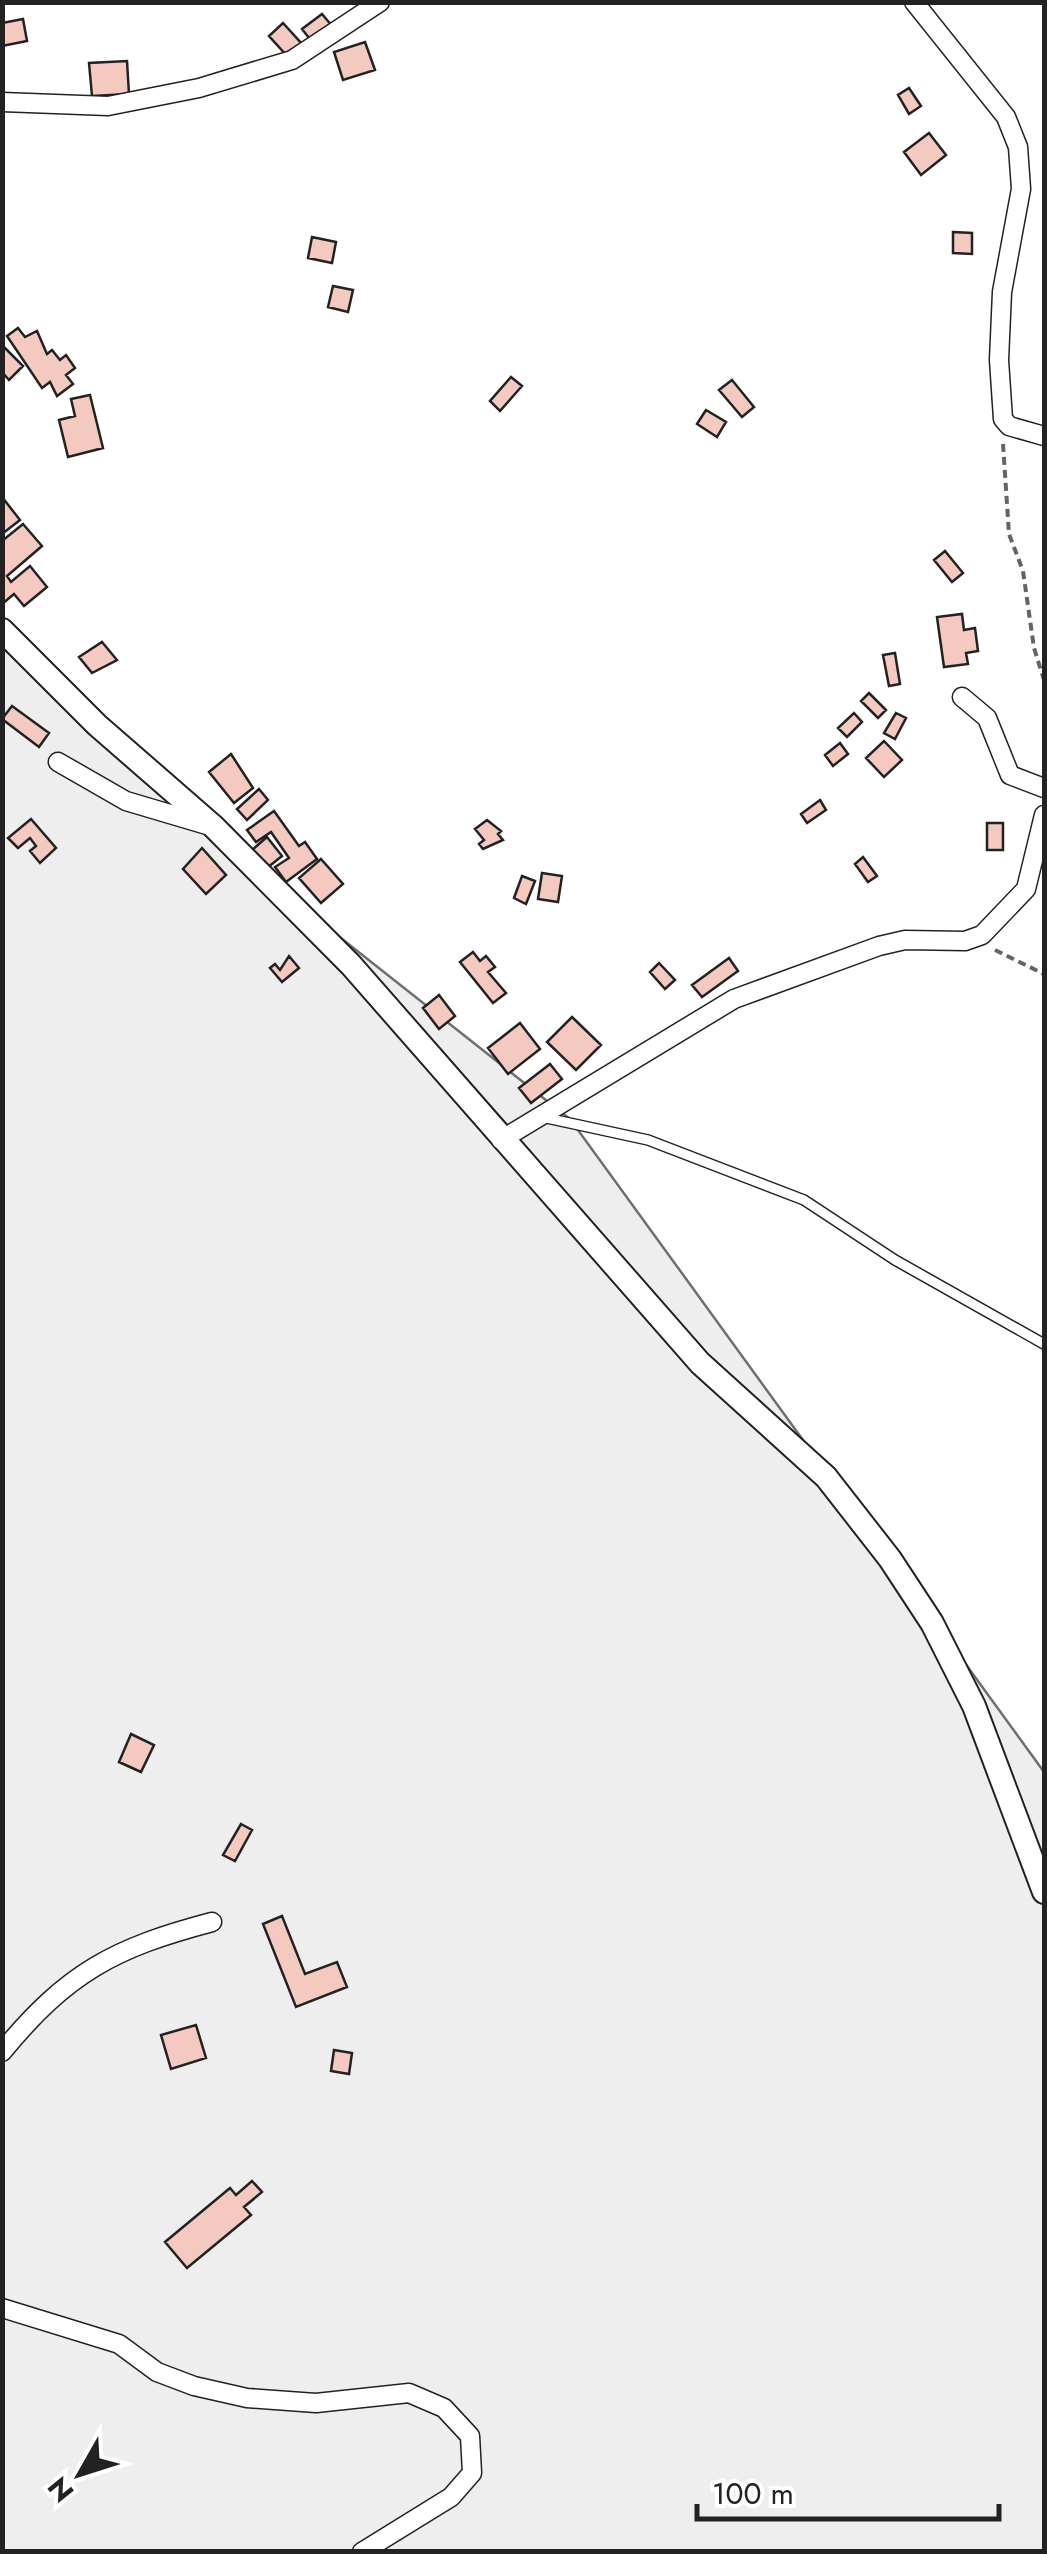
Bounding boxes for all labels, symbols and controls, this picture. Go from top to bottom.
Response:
north arrow [30,2424,130,2524]
scale bar [697,2459,1000,2521]
text: N [38,2468,84,2511]
text: 100 m [712,2472,794,2515]

